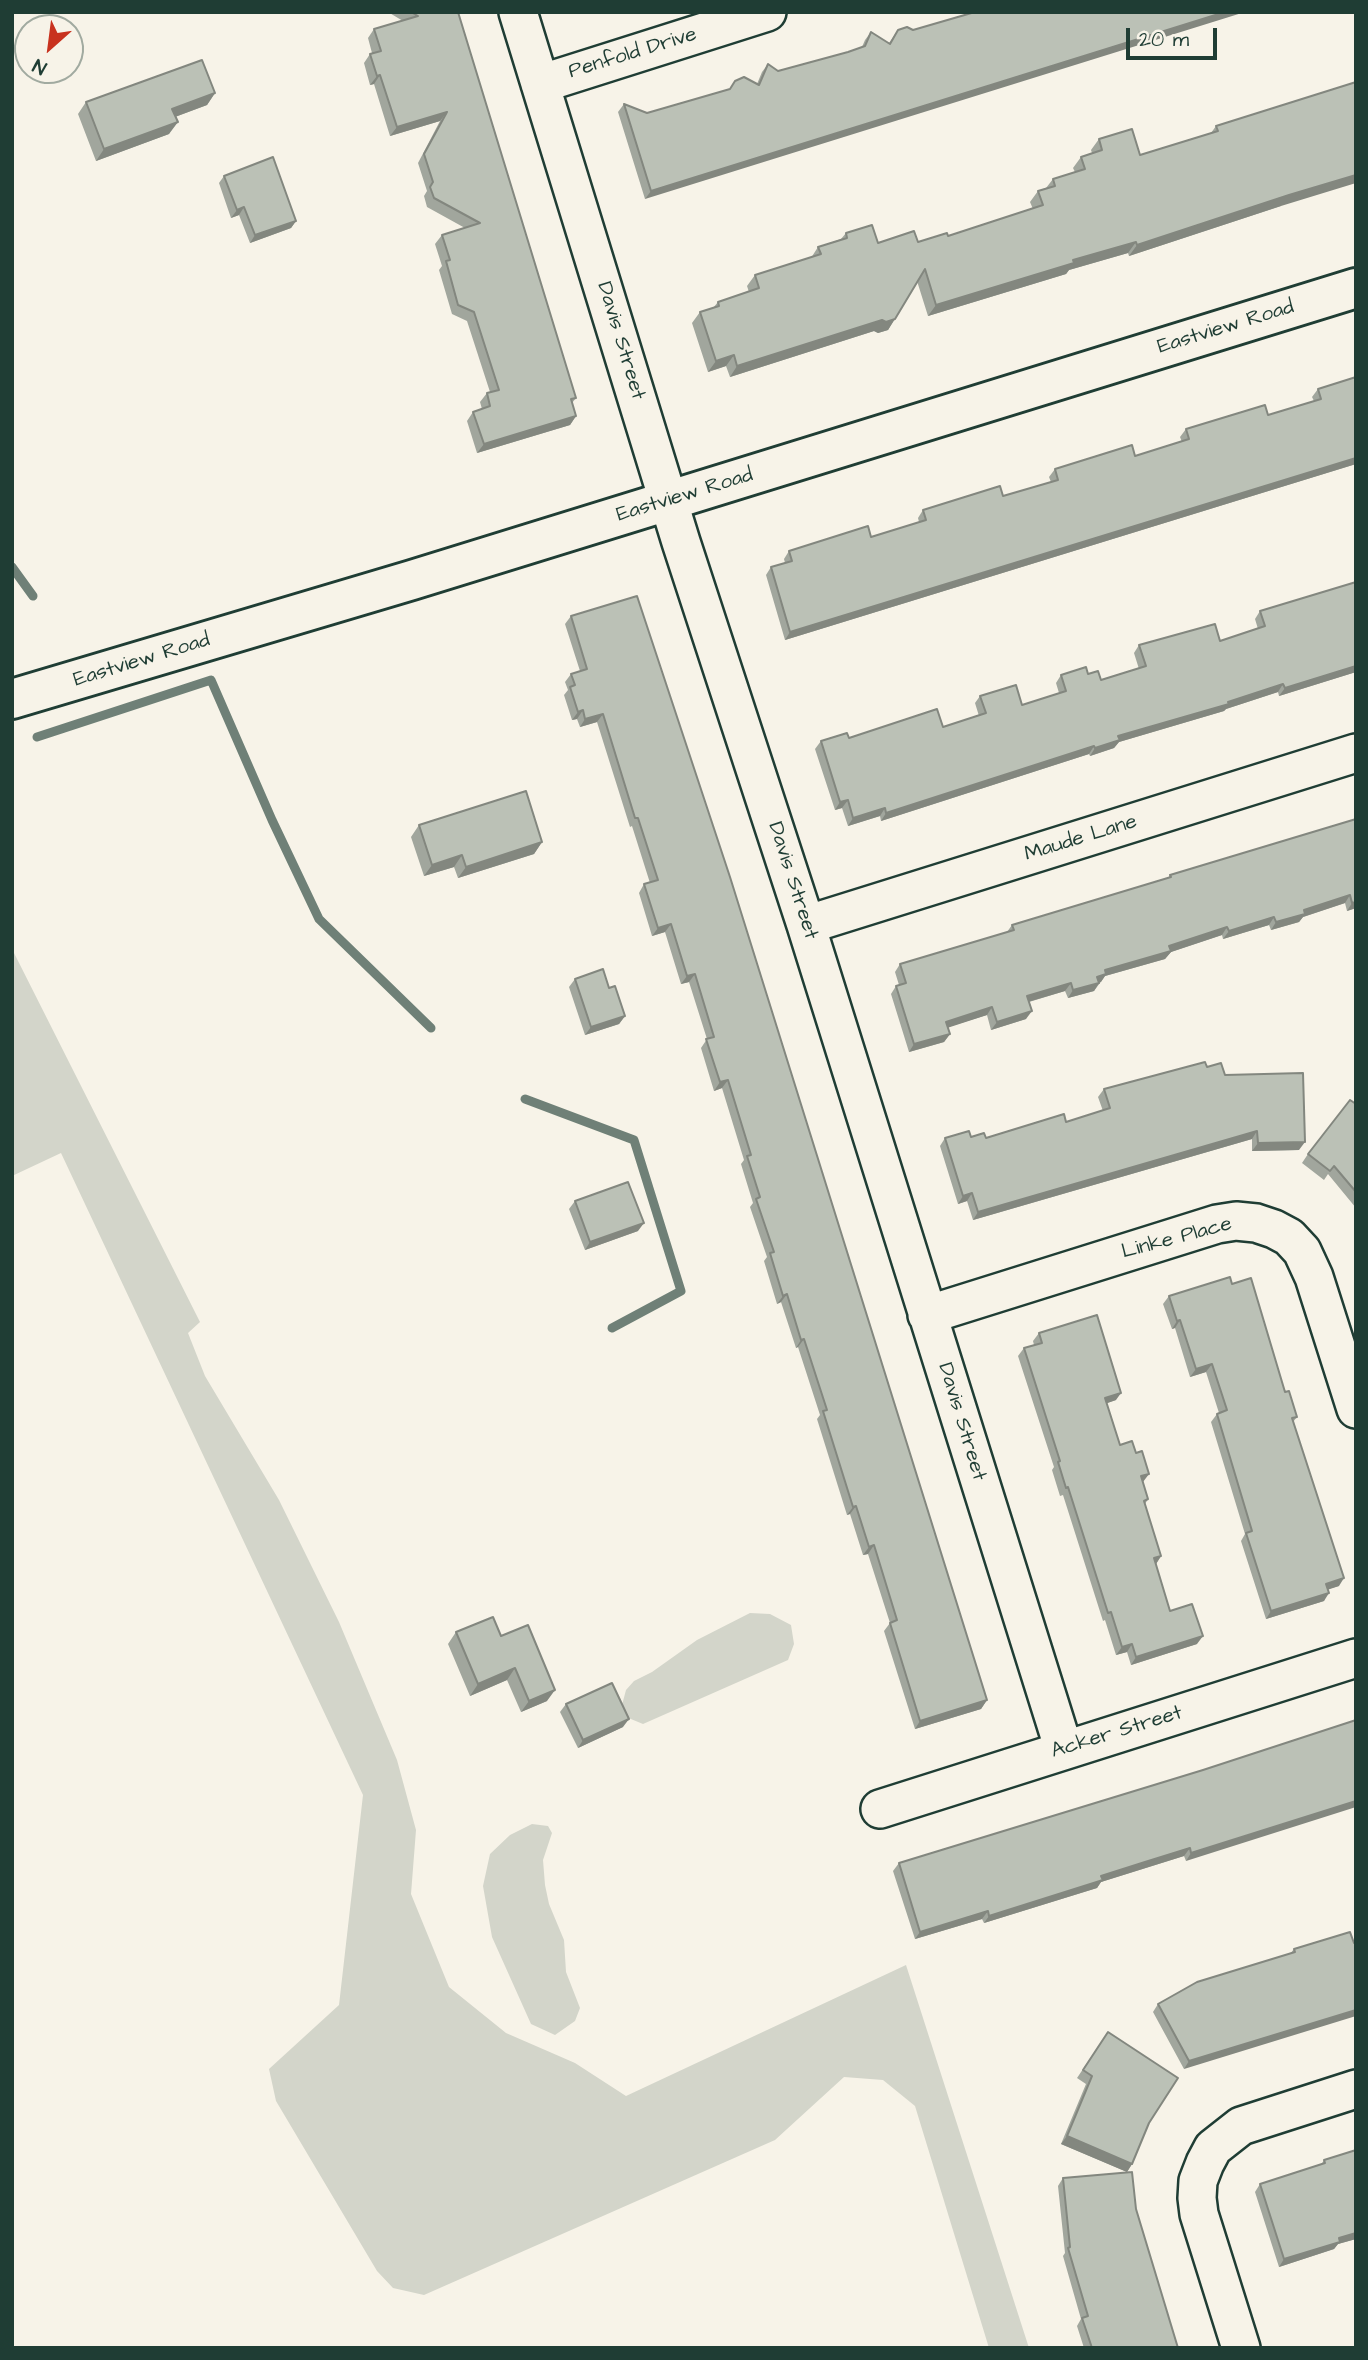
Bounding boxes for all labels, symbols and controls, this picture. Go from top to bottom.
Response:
north arrow [14,14,84,84]
scale bar [1130,14,1221,58]
street label: Penfold Drive [566,23,700,85]
text: 20 m [1139,25,1189,54]
text: N [28,52,51,81]
street label: Davis Street [590,279,650,403]
street label: Eastview Road [1155,295,1297,361]
street label: Eastview Road [614,463,756,529]
street label: Eastview Road [71,628,213,694]
street label: Maude Lane [1022,810,1140,868]
street label: Davis Street [761,819,823,943]
street label: Linke Place [1119,1212,1235,1266]
street label: Davis Street [931,1360,991,1484]
street label: Acker Street [1048,1701,1186,1765]

